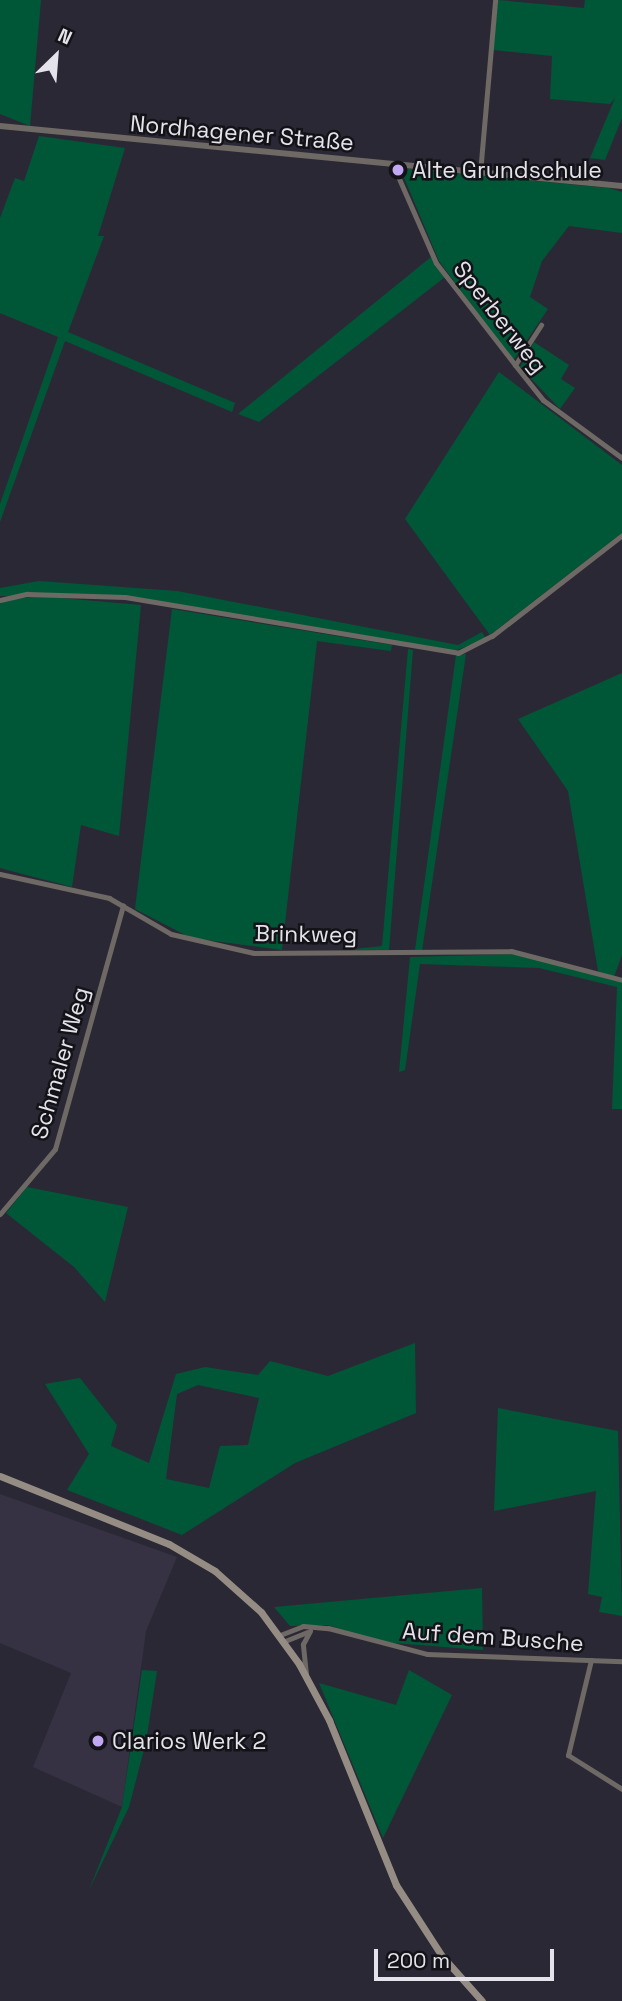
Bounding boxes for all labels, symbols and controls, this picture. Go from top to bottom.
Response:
north arrow [21,21,91,91]
text: N [54,22,76,51]
street label: Nordhagener Straße [129,109,355,157]
place label: Alte Grundschule [412,156,602,184]
marker: Alte Grundschule [390,162,406,178]
street label: Sperberweg [448,255,552,379]
street label: Brinkweg [254,919,358,949]
street label: Schmaler Weg [25,984,95,1142]
street label: Auf dem Busche [401,1617,585,1657]
place label: Clarios Werk 2 [112,1727,266,1755]
marker: Clarios Werk 2 [90,1733,106,1749]
scale bar [377,1934,557,1978]
text: 200 m [387,1947,450,1974]

